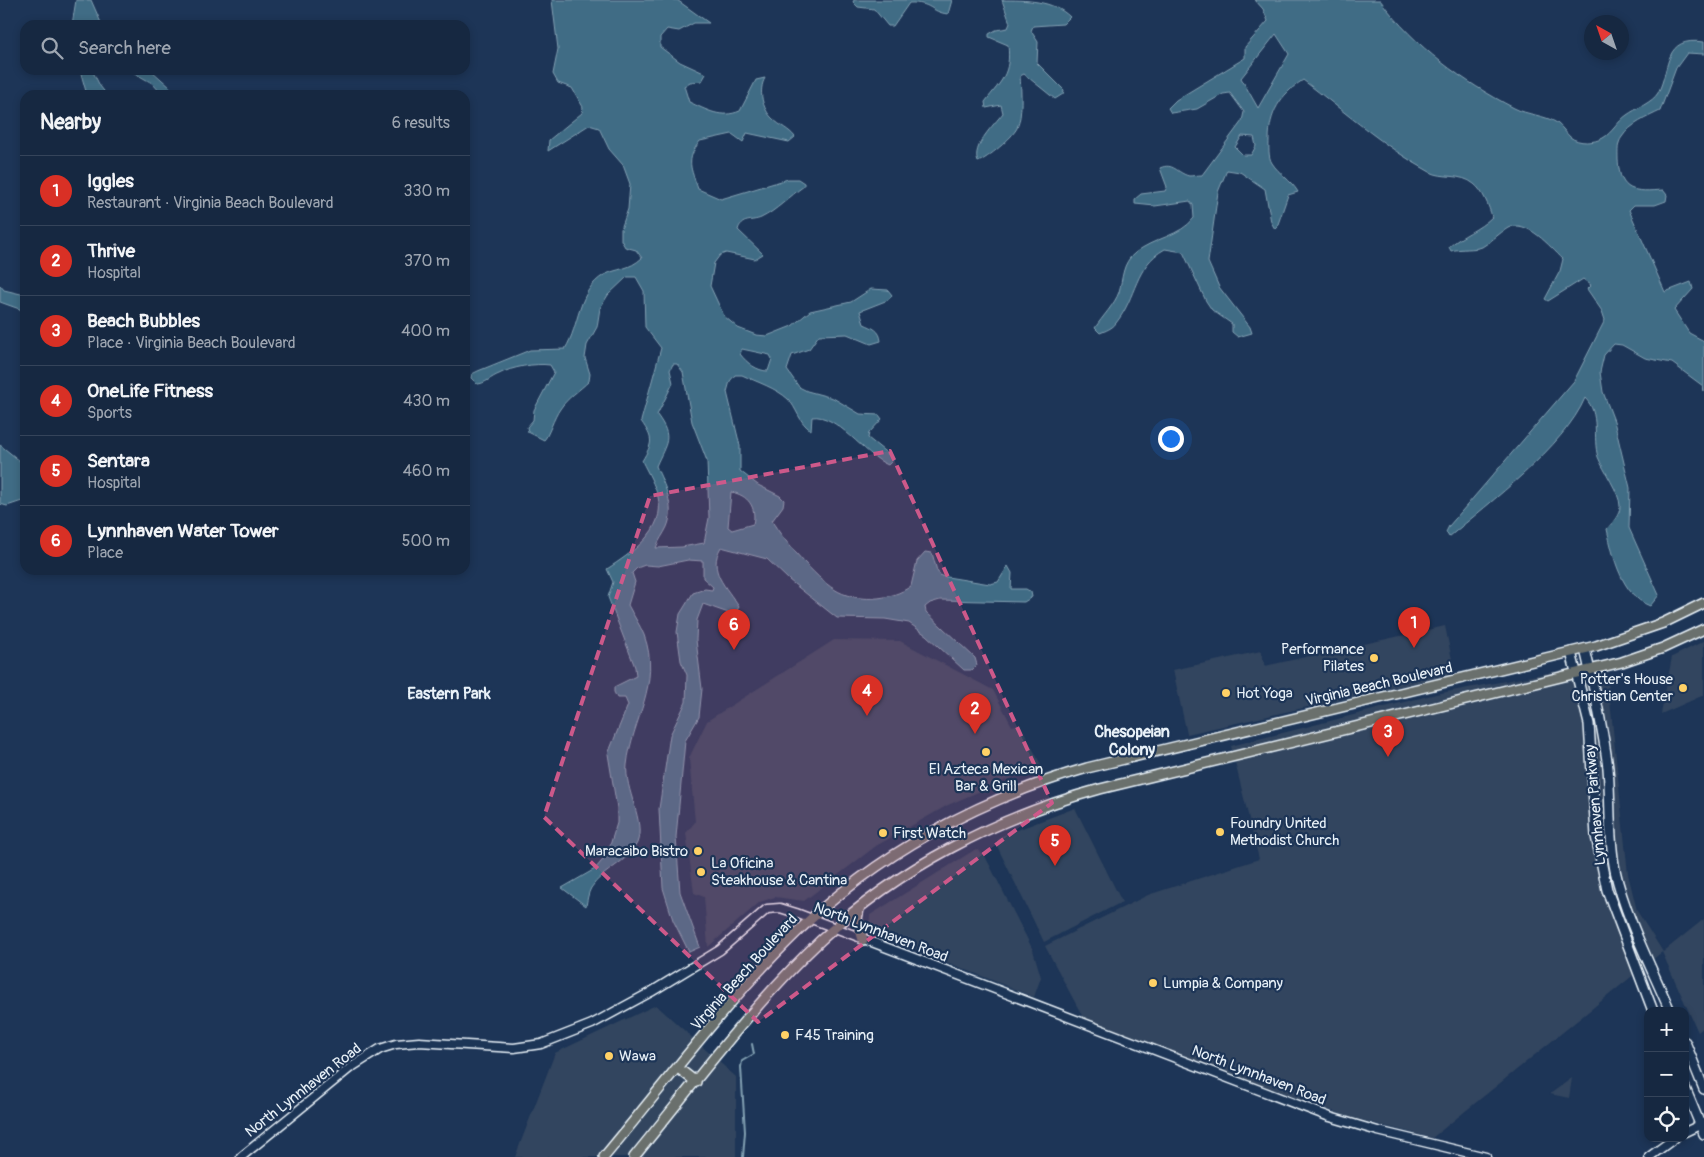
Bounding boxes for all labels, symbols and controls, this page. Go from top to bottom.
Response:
north arrow [1584,15,1629,60]
search box [20,20,470,75]
icon: search [38,34,66,62]
text: Search here [78,36,171,60]
text: Nearby [40,109,101,136]
text: 6 results [392,113,450,133]
text: Iggles [87,169,134,193]
text: 1 [53,181,59,201]
text: 330 m [404,181,450,201]
text: Restaurant · Virginia Beach Boulevard [87,193,334,213]
text: Thrive [87,239,135,263]
text: 2 [52,251,60,271]
text: 370 m [404,251,450,271]
text: Hospital [87,263,141,283]
text: Beach Bubbles [87,309,200,333]
text: 3 [52,321,60,341]
text: 400 m [401,321,450,341]
text: Place · Virginia Beach Boulevard [87,333,296,353]
text: OneLife Fitness [87,379,213,403]
text: 4 [51,391,61,411]
text: 430 m [403,391,450,411]
text: Sports [87,403,132,423]
your location [1158,426,1184,452]
text: Sentara [87,449,150,473]
text: 5 [52,461,60,481]
text: 460 m [403,461,450,481]
text: Hospital [87,473,141,493]
text: Lynnhaven Water Tower [87,519,279,543]
text: 6 [51,531,61,551]
text: 500 m [402,531,450,551]
text: Place [87,543,123,563]
pin: 1 [1398,607,1430,648]
pin: 6 [718,609,750,650]
place label: Performance Pilates [1281,640,1365,676]
marker: Performance Pilates [1368,652,1380,664]
street label: Virginia Beach Boulevard [1304,658,1455,711]
place label: Potter's House Christian Center [1572,670,1674,706]
pin: 4 [851,675,883,716]
marker: Potter's House Christian Center [1677,682,1689,694]
district label: Eastern Park [407,684,491,704]
place label: Hot Yoga [1236,684,1293,703]
marker: Hot Yoga [1220,687,1232,699]
pin: 2 [959,693,991,734]
pin: 3 [1372,716,1404,757]
district label: Chesopeian Colony [1094,722,1170,760]
street label: Lynnhaven Parkway [1581,743,1610,866]
marker: El Azteca Mexican Bar & Grill [980,746,992,758]
place label: El Azteca Mexican Bar & Grill [929,760,1043,796]
place label: Foundry United Methodist Church [1230,814,1339,850]
place label: First Watch [893,824,966,843]
pin: 5 [1039,825,1071,866]
marker: Foundry United Methodist Church [1214,826,1226,838]
marker: First Watch [877,827,889,839]
place label: Maracaibo Bistro [585,842,688,861]
marker: Maracaibo Bistro [692,845,704,857]
place label: La Oficina Steakhouse & Cantina [711,854,847,890]
marker: La Oficina Steakhouse & Cantina [695,866,707,878]
street label: North Lynnhaven Road [811,898,951,967]
street label: Virginia Beach Boulevard [687,910,802,1035]
place label: Lumpia & Company [1163,974,1283,993]
marker: Lumpia & Company [1147,977,1159,989]
map controls [1644,1007,1689,1142]
button: + [1644,1007,1689,1052]
place label: F45 Training [795,1026,874,1045]
marker: F45 Training [779,1029,791,1041]
street label: North Lynnhaven Road [241,1039,365,1142]
street label: North Lynnhaven Road [1189,1041,1329,1110]
place label: Wawa [619,1047,656,1066]
marker: Wawa [603,1050,615,1062]
button: − [1644,1052,1689,1097]
button: locate [1644,1097,1689,1142]

